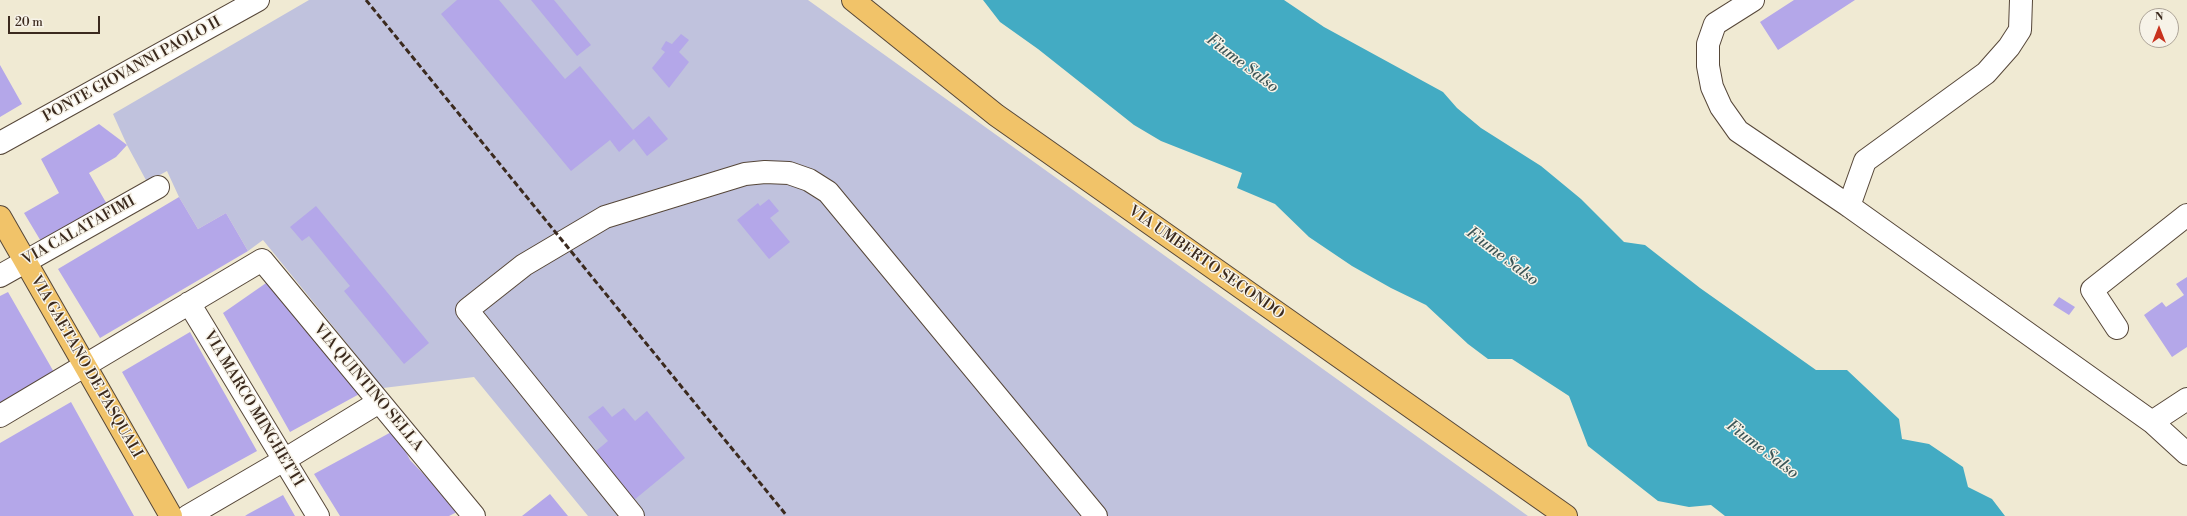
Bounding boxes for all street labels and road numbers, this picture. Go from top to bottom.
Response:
street label: PONTE GIOVANNI PAOLO II [40,13,224,127]
street label: VIA CALATAFIMI [19,193,139,269]
street label: VIA UMBERTO SECONDO [1125,202,1287,324]
street label: VIA GAETANO DE PASQUALI [26,273,146,461]
street label: VIA QUINTINO SELLA [309,321,427,455]
street label: VIA MARCO MINGHETTI [199,328,307,490]

